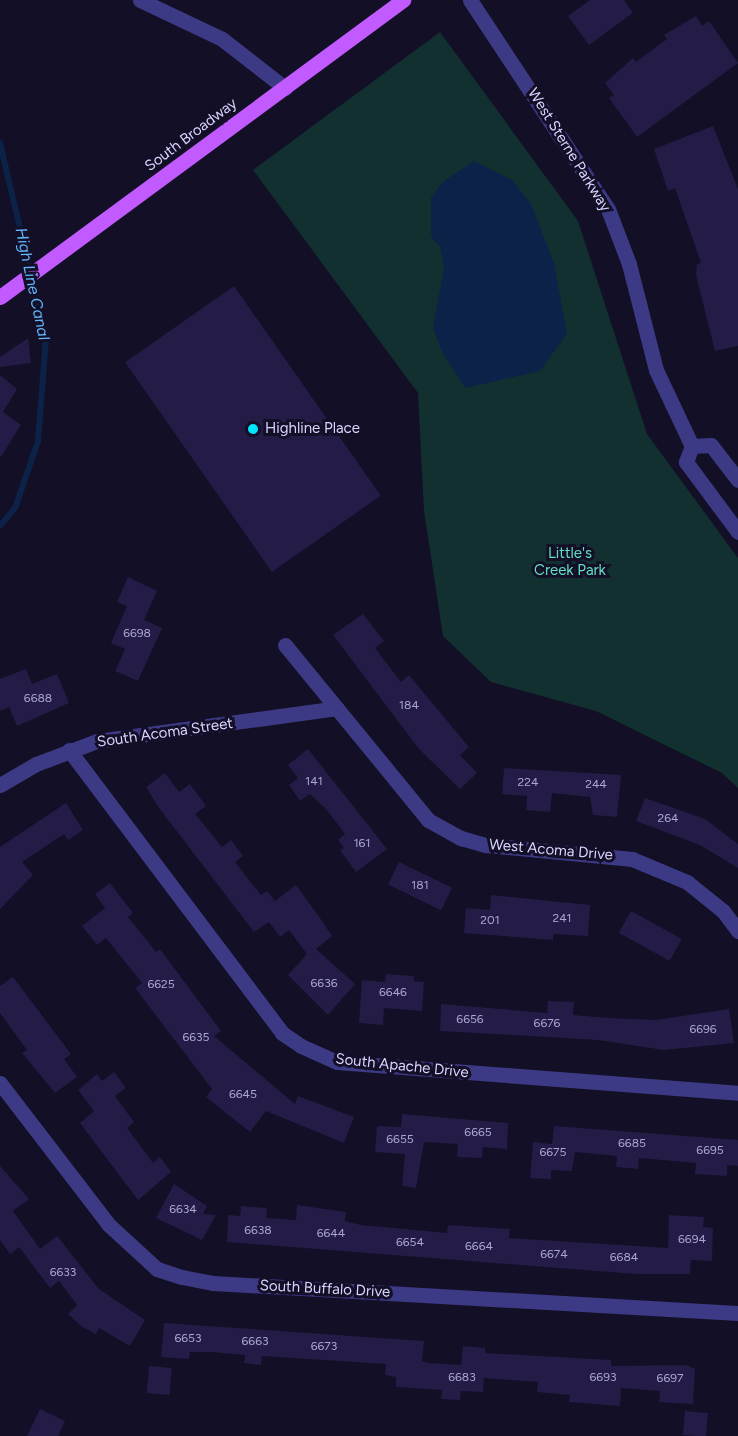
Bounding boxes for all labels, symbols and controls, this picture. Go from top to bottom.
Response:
street label: West Sterne Parkway [524,85,614,215]
street label: South Broadway [141,95,241,175]
water label: High Line Canal [11,226,53,342]
place label: Highline Place [265,420,360,438]
marker: Highline Place [246,422,260,436]
park label: Little's Creek Park [534,544,606,579]
house number: 6698 [123,627,151,641]
house number: 6688 [24,692,52,706]
house number: 184 [399,699,419,713]
street label: South Acoma Street [96,715,234,751]
house number: 141 [305,775,323,789]
house number: 224 [518,776,538,790]
house number: 244 [585,778,607,792]
house number: 264 [658,812,678,826]
street label: West Acoma Drive [488,836,614,864]
house number: 161 [354,837,370,851]
house number: 181 [411,879,429,893]
house number: 241 [552,912,572,926]
house number: 201 [480,914,500,928]
house number: 6636 [311,977,337,991]
house number: 6625 [147,978,175,992]
house number: 6646 [379,986,407,1000]
house number: 6656 [456,1013,484,1027]
house number: 6676 [534,1017,560,1031]
house number: 6696 [689,1023,717,1037]
house number: 6635 [182,1031,210,1045]
street label: South Apache Drive [335,1050,469,1082]
house number: 6645 [229,1088,257,1102]
house number: 6665 [464,1126,492,1140]
house number: 6655 [386,1133,414,1147]
house number: 6685 [618,1137,646,1151]
house number: 6695 [696,1144,724,1158]
house number: 6675 [540,1146,566,1160]
house number: 6634 [169,1203,197,1217]
house number: 6638 [244,1224,272,1238]
house number: 6644 [317,1227,345,1241]
house number: 6694 [678,1233,706,1247]
house number: 6654 [396,1236,424,1250]
house number: 6664 [465,1240,493,1254]
house number: 6674 [540,1248,568,1262]
house number: 6684 [610,1251,638,1265]
house number: 6633 [50,1266,76,1280]
street label: South Buffalo Drive [259,1277,391,1301]
house number: 6653 [174,1332,202,1346]
house number: 6663 [242,1335,268,1349]
house number: 6673 [311,1340,337,1354]
house number: 6683 [448,1371,476,1385]
house number: 6693 [590,1371,616,1385]
house number: 6697 [657,1372,683,1386]

